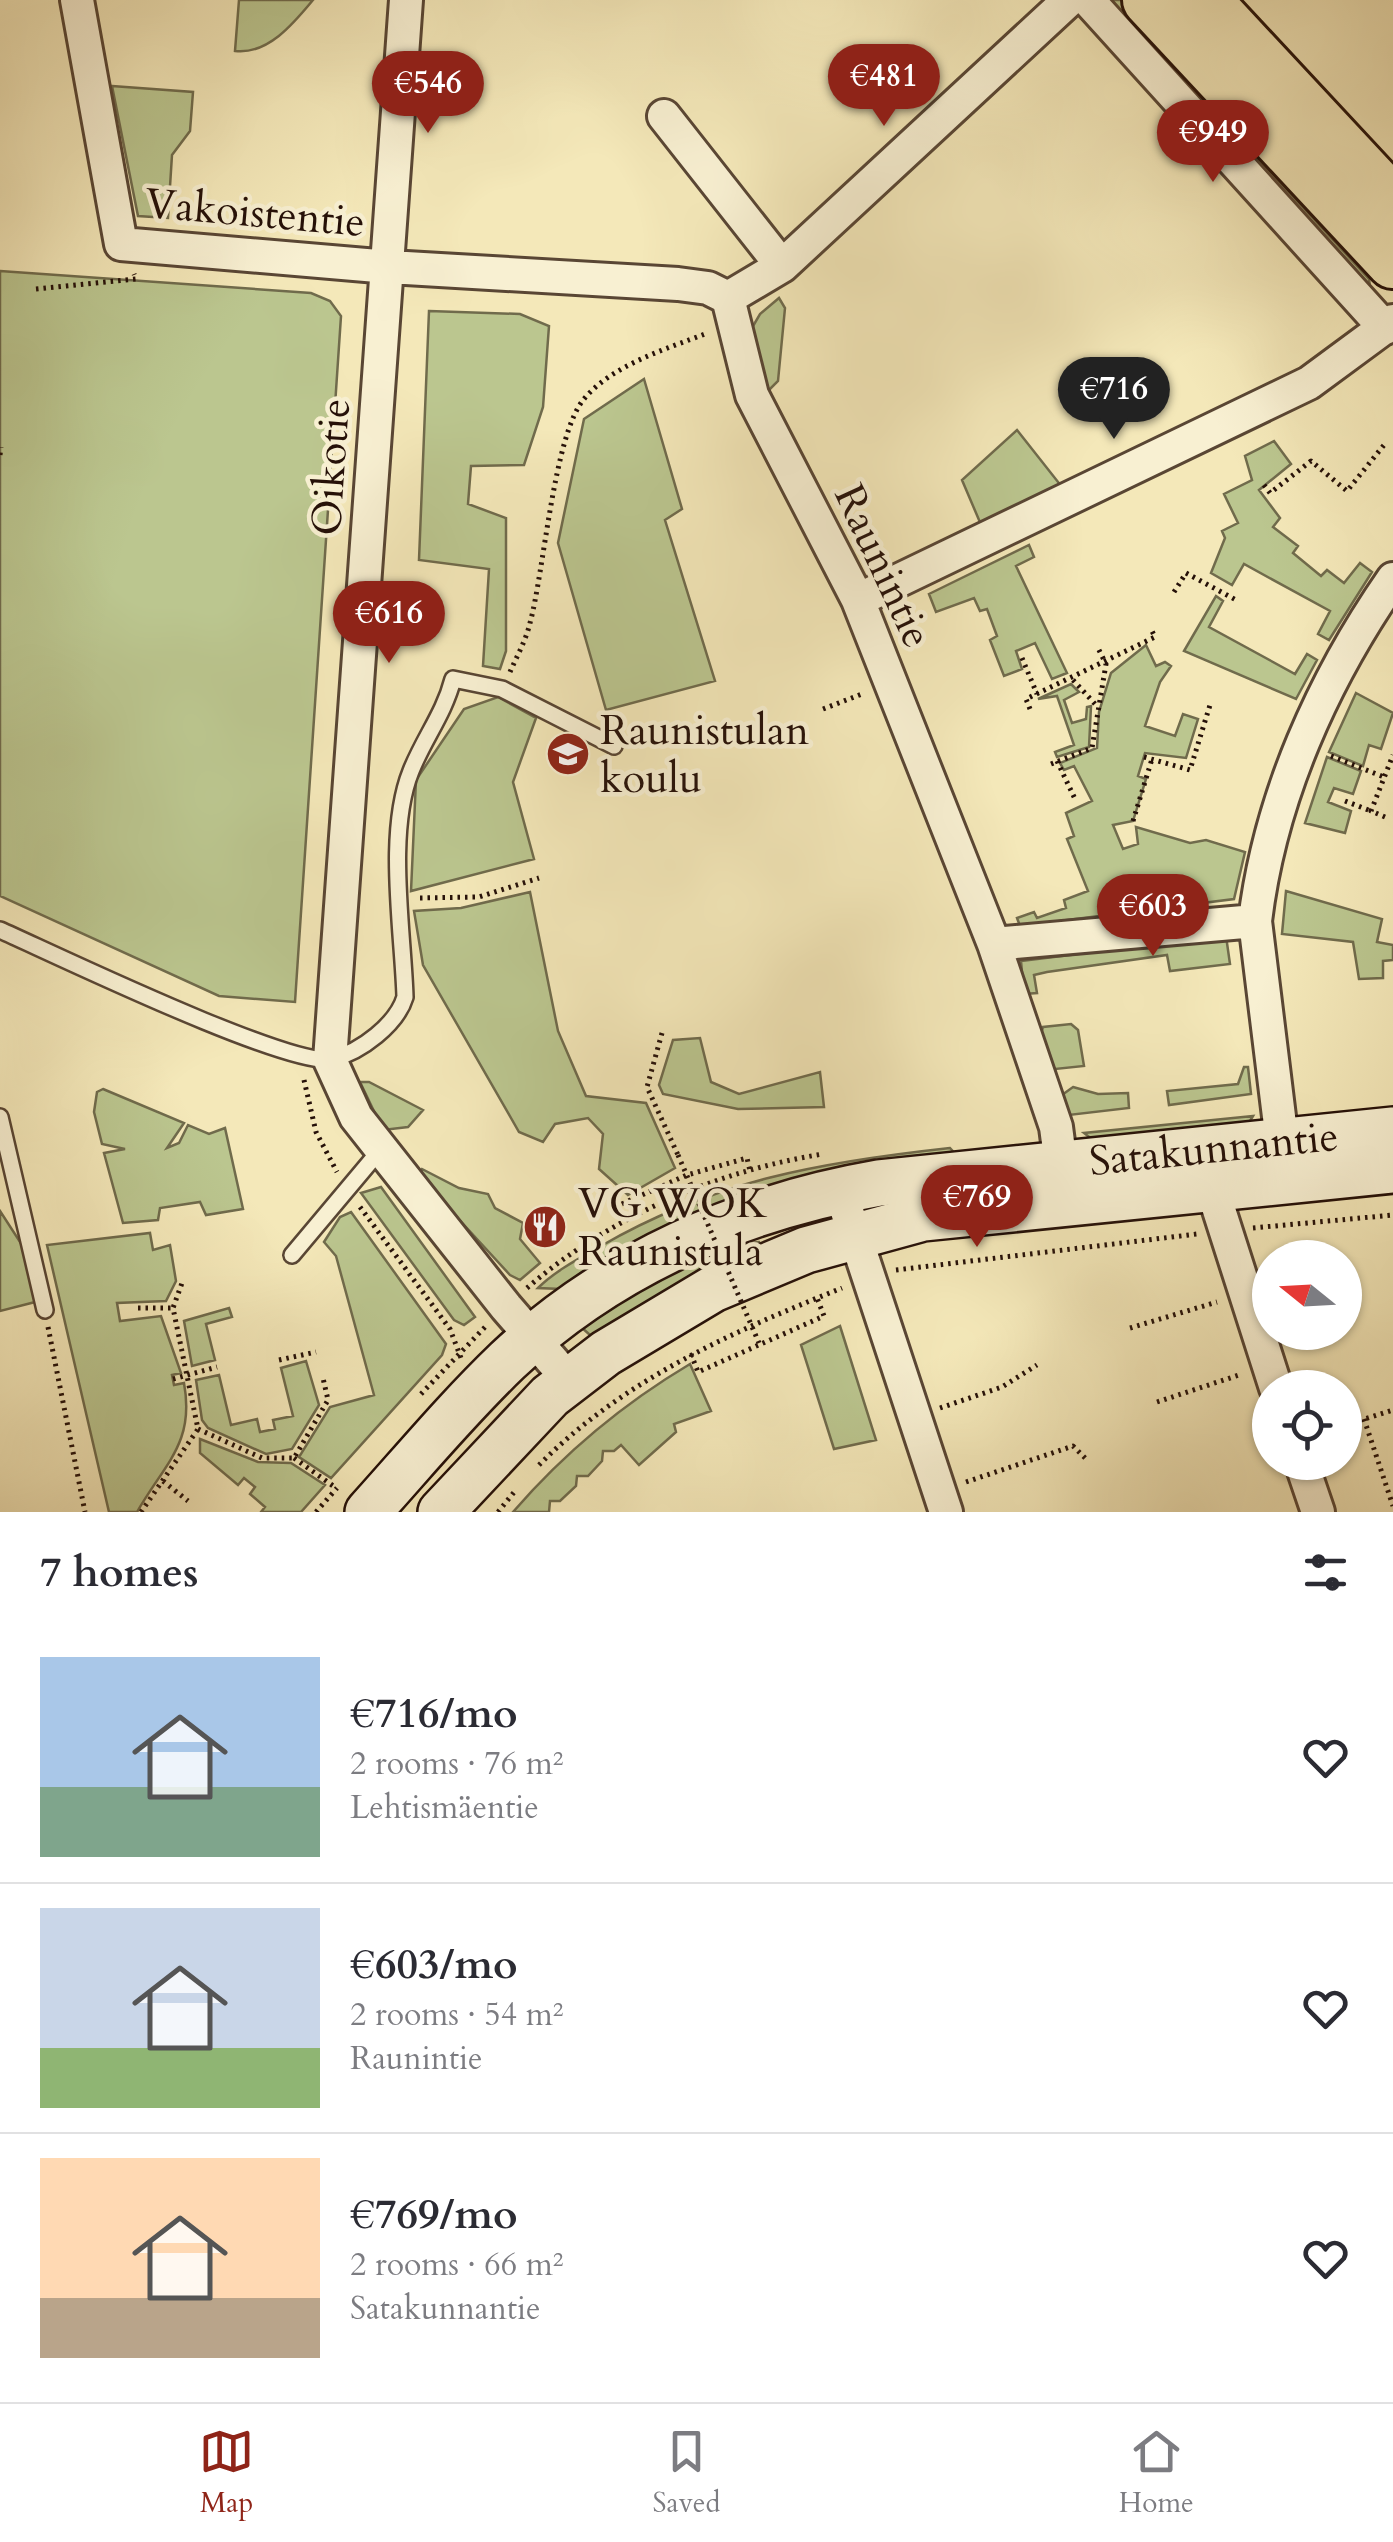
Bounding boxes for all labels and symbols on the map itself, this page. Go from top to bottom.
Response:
pin: €481 [825,44,943,129]
pin: €546 [369,51,487,136]
pin: €949 [1154,100,1272,185]
street label: Vakoistentie [143,175,367,251]
pin: €716 [1055,357,1173,442]
street label: Oikotie [298,396,364,538]
street label: Raunintie [820,475,946,657]
pin: €616 [330,581,448,666]
place label: Raunistulan koulu [600,702,809,807]
school or university icon: Raunistulan koulu [545,731,591,777]
pin: €603 [1094,874,1212,959]
street label: Satakunnantie [1086,1107,1341,1190]
pin: €769 [918,1165,1036,1250]
place label: VG WOK Raunistula [578,1175,768,1280]
restaurant icon: VG WOK Raunistula [522,1204,568,1250]
north arrow [1252,1240,1362,1350]

